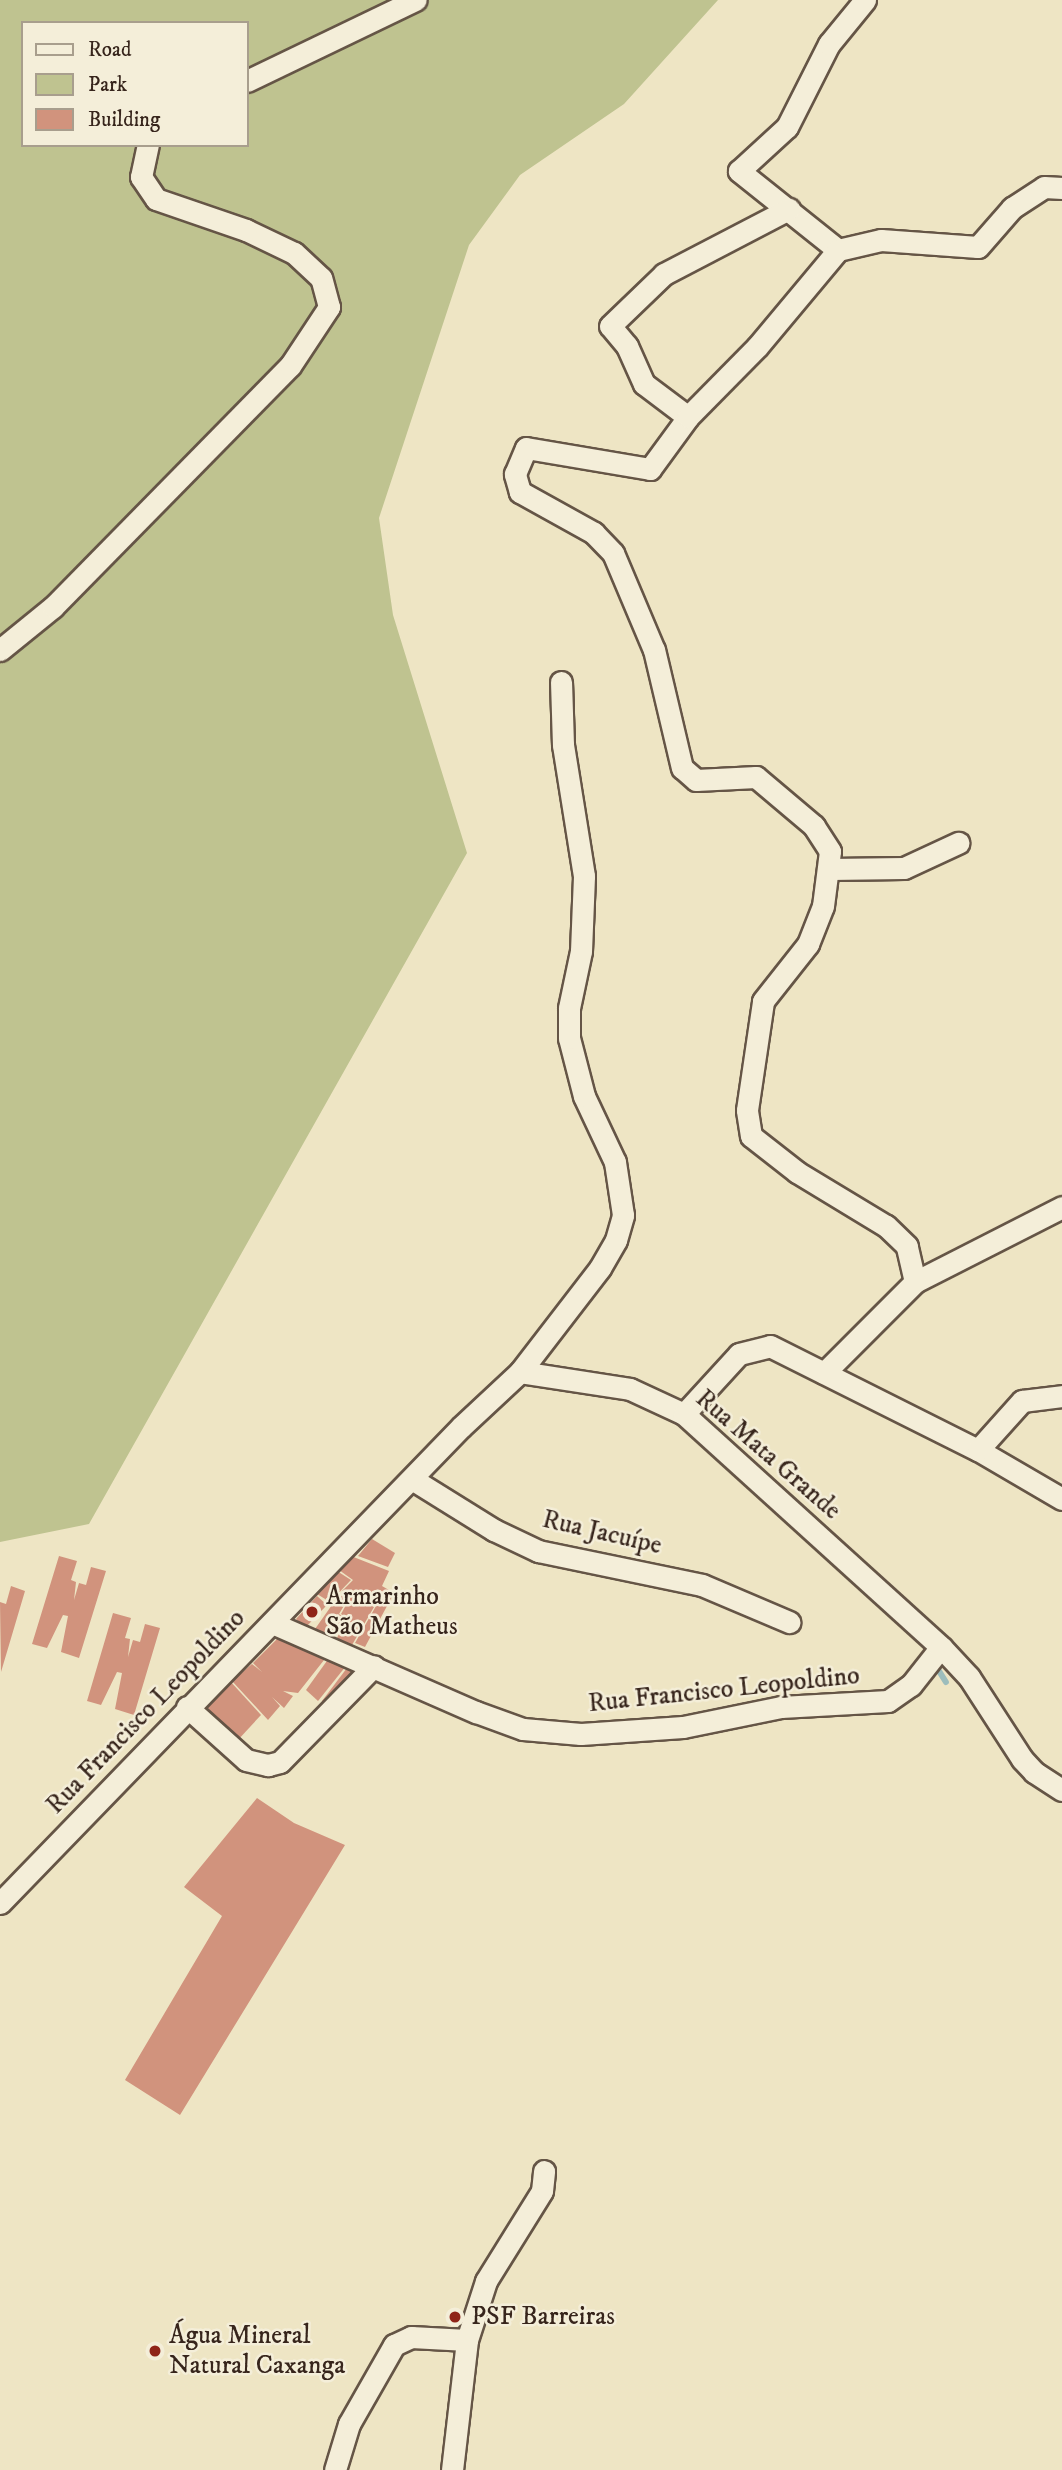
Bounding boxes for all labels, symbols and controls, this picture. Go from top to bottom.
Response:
legend [21,21,248,147]
text: Road [88,37,132,63]
text: Park [88,72,127,98]
text: Building [88,107,160,133]
street label: Rua Mata Grande [689,1383,847,1527]
street label: Rua Jacuípe [539,1504,665,1562]
place label: Armarinho São Matheus [326,1581,458,1642]
street label: Rua Francisco Leopoldino [40,1603,252,1821]
marker: Armarinho São Matheus [304,1604,320,1620]
street label: Rua Francisco Leopoldino [587,1660,861,1720]
place label: PSF Barreiras [471,2301,615,2333]
marker: PSF Barreiras [445,2307,465,2327]
place label: Água Mineral Natural Caxanga [169,2320,345,2382]
marker: Água Mineral Natural Caxanga [147,2343,163,2359]

